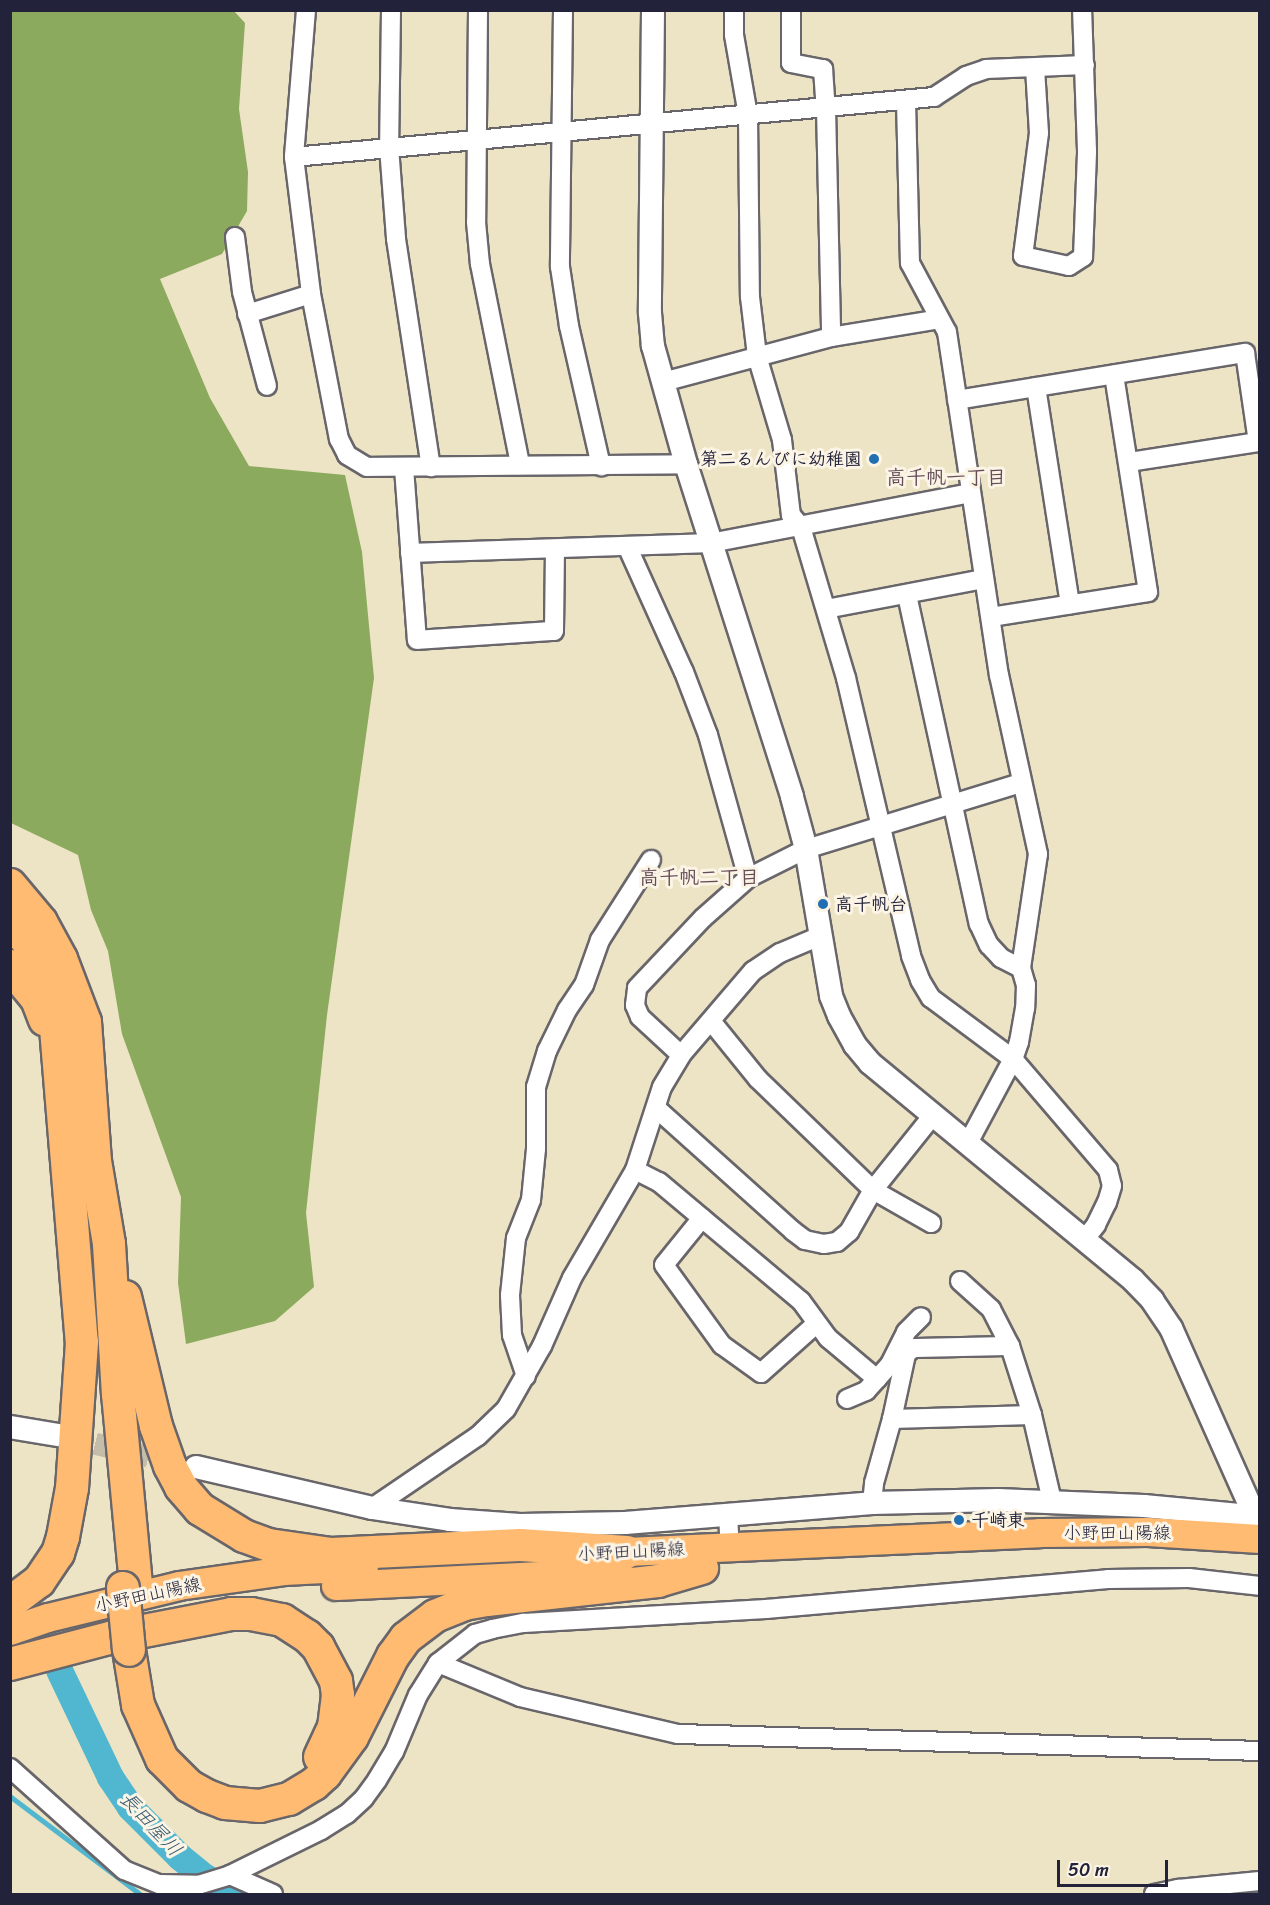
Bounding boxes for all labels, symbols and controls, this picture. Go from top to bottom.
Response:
place label: 第二るんびに幼稚園 [700,448,862,470]
marker: 第二るんびに幼稚園 [867,452,881,466]
district label: 高千帆一丁目 [886,465,1006,489]
district label: 高千帆二丁目 [639,865,759,889]
place label: 高千帆台 [835,893,907,915]
marker: 高千帆台 [816,897,830,911]
place label: 千崎東 [971,1509,1025,1531]
marker: 千崎東 [952,1513,966,1527]
street label: 小野田山陽線 [1063,1522,1171,1544]
street label: 小野田山陽線 [577,1538,685,1566]
street label: 小野田山陽線 [93,1573,203,1617]
water label: 長田屋川 [115,1787,187,1861]
scale bar [1060,1848,1171,1886]
text: 50 m [1068,1854,1109,1886]

